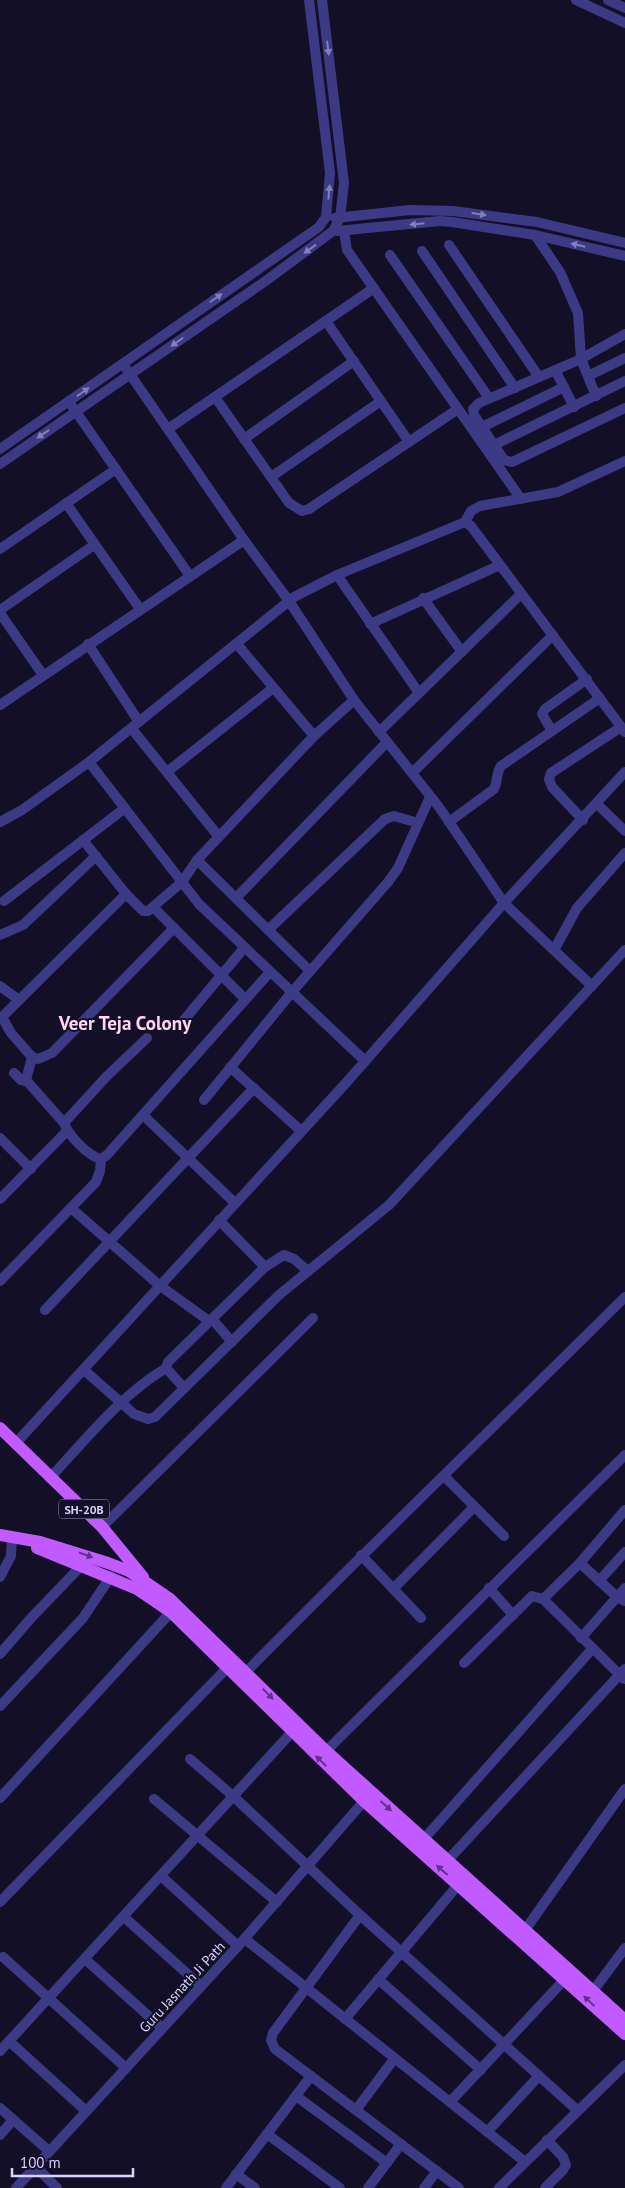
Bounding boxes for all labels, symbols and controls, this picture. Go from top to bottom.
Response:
one-way arrow [324,41,332,57]
one-way arrow [325,184,333,200]
one-way arrow [472,211,488,219]
one-way arrow [409,220,425,228]
one-way arrow [569,240,585,248]
one-way arrow [304,243,317,254]
one-way arrow [210,293,223,303]
one-way arrow [170,337,184,347]
one-way arrow [77,387,90,397]
one-way arrow [36,429,50,439]
district label: Veer Teja Colony [58,1011,192,1035]
road number: SH-20B [59,1500,109,1518]
one-way arrow [79,1551,94,1559]
one-way arrow [262,1687,274,1699]
one-way arrow [316,1755,328,1767]
one-way arrow [379,1800,392,1811]
one-way arrow [436,1864,448,1876]
street label: Guru Jasnath Ji Path [135,1938,229,2036]
one-way arrow [584,1995,596,2007]
scale bar [12,2146,134,2178]
text: 100 m [20,2153,61,2172]

